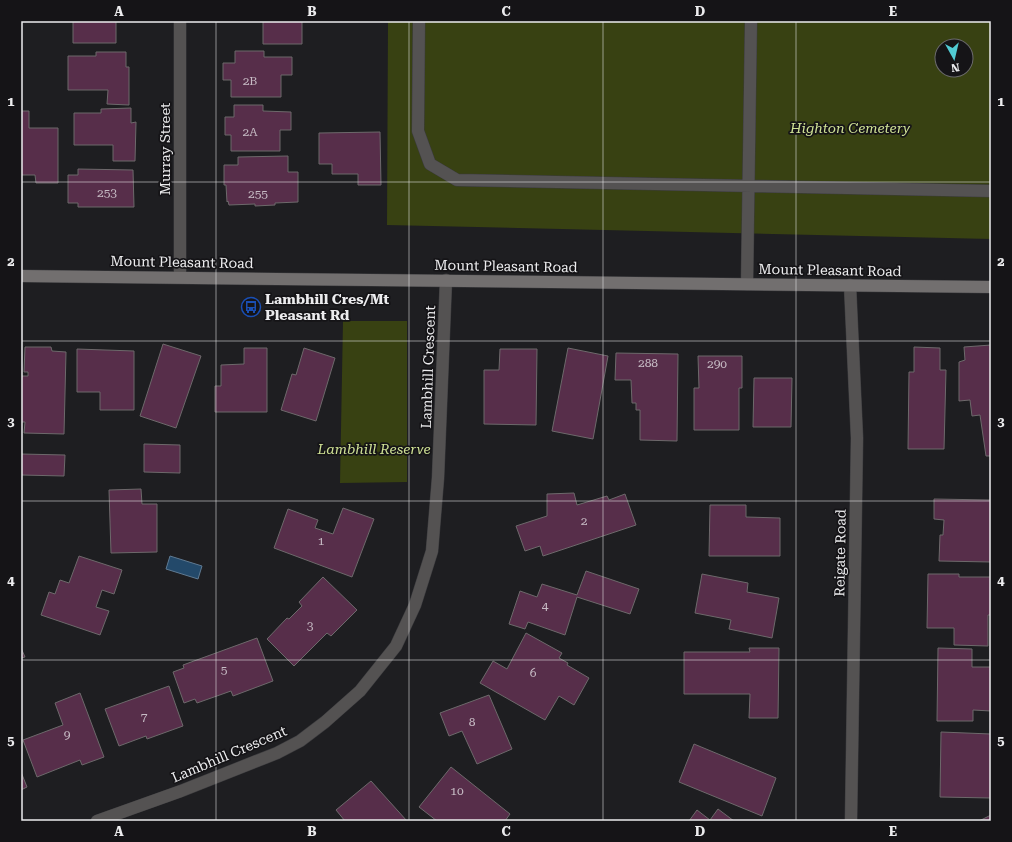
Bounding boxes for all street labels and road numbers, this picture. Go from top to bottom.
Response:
street label: Murray Street [157,103,173,195]
street label: Mount Pleasant Road [110,253,254,271]
street label: Mount Pleasant Road [434,257,578,275]
street label: Mount Pleasant Road [758,261,902,279]
street label: Lambhill Crescent [418,305,438,429]
street label: Reigate Road [831,509,849,597]
street label: Lambhill Crescent [169,723,289,785]

